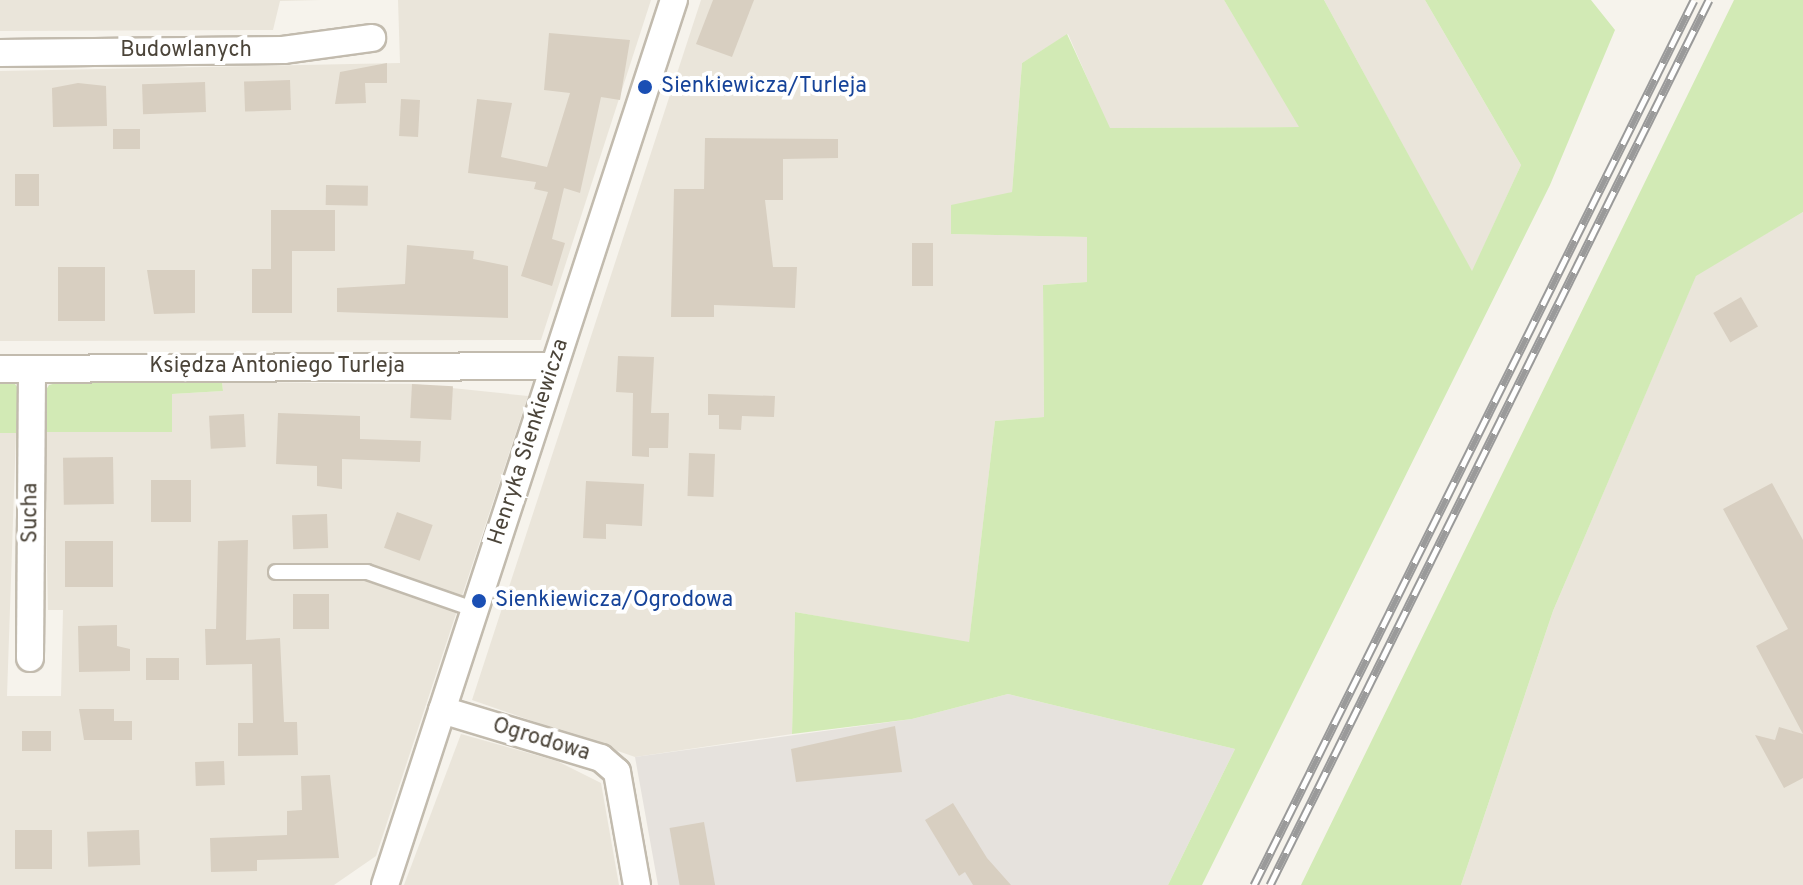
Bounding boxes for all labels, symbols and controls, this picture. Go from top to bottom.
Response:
street label: Budowlanych [120,38,252,64]
place label: Sienkiewicza/Turleja [661,74,867,100]
marker: Sienkiewicza/Turleja [636,78,654,96]
street label: Henryka Sienkiewicza [483,336,575,548]
street label: Księdza Antoniego Turleja [148,354,406,380]
street label: Sucha [18,483,44,543]
place label: Sienkiewicza/Ogrodowa [495,588,733,614]
marker: Sienkiewicza/Ogrodowa [470,592,488,610]
street label: Ogrodowa [489,713,593,767]

